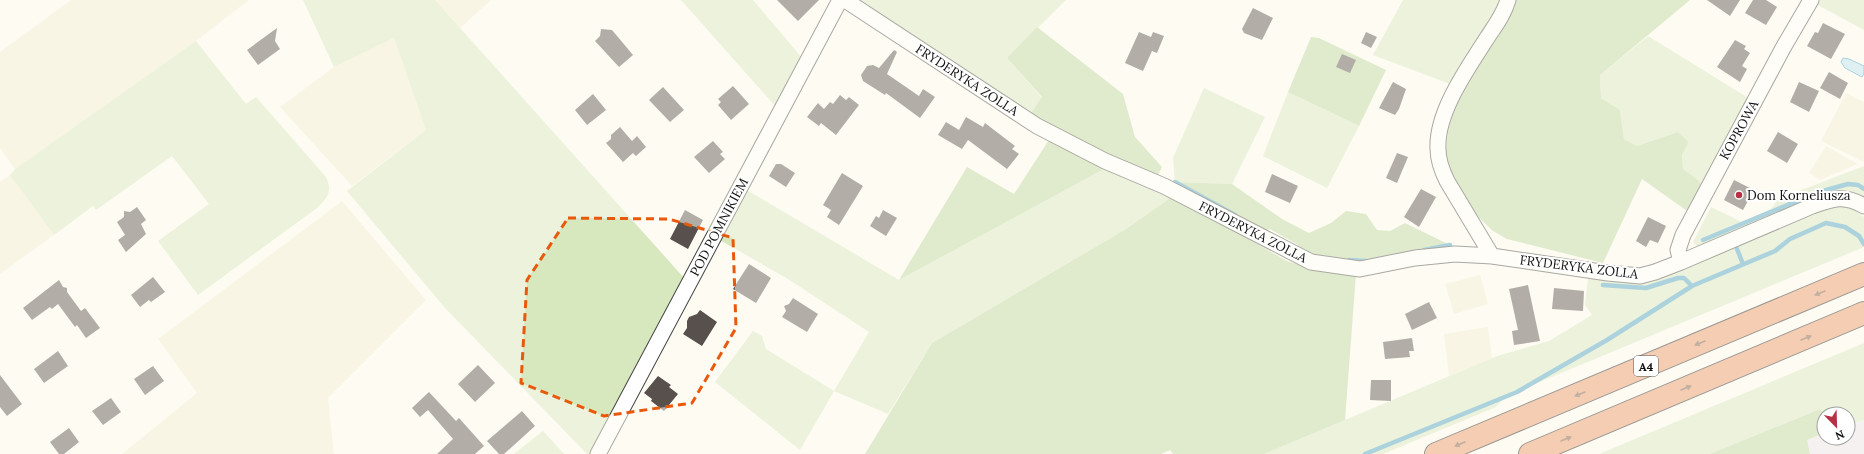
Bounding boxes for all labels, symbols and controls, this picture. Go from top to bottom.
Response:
street label: FRYDERYKA ZOLLA [912,40,1022,120]
street label: KOPROWA [1716,97,1763,163]
street label: POD POMNIKIEM [686,175,752,279]
place label: Dom Korneliusza [1747,187,1851,204]
marker: Dom Korneliusza [1734,190,1744,200]
street label: FRYDERYKA ZOLLA [1196,197,1311,267]
street label: FRYDERYKA ZOLLA [1519,251,1640,283]
one-way arrow [1814,290,1825,296]
one-way arrow [1800,335,1811,341]
one-way arrow [1693,341,1705,347]
road number: A4 [1634,356,1658,376]
one-way arrow [1680,385,1692,391]
one-way arrow [1573,391,1585,397]
north arrow [1816,406,1856,446]
text: N [1833,427,1847,444]
one-way arrow [1561,436,1572,442]
one-way arrow [1454,441,1466,447]

